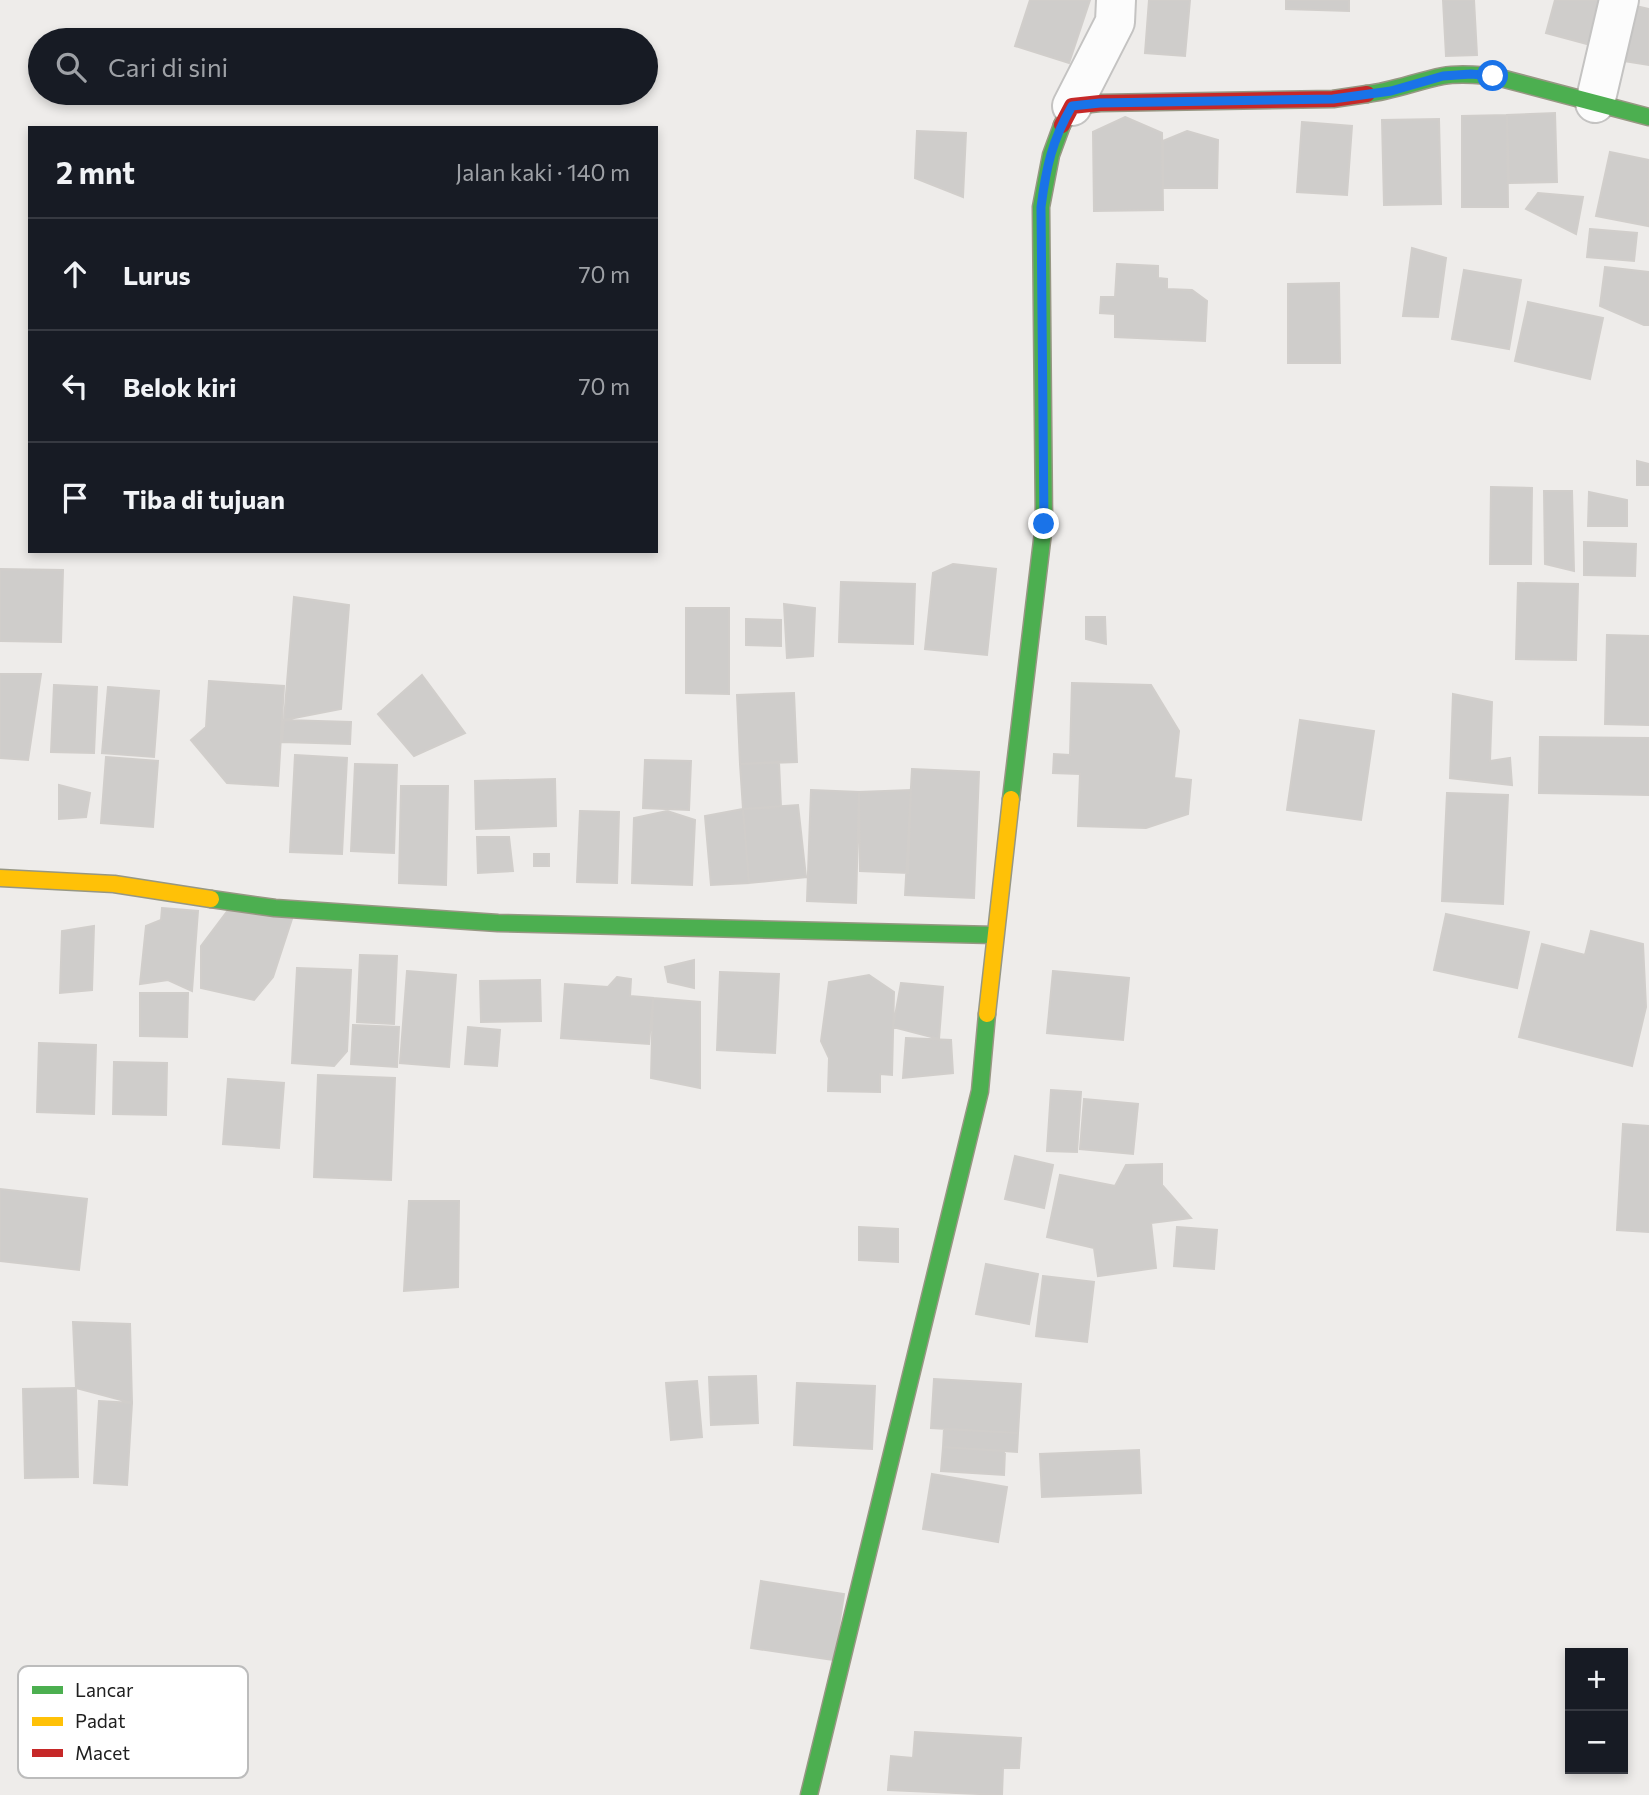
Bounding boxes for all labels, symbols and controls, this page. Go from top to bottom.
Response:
search box [28,28,658,105]
icon: search [52,48,90,86]
text: Cari di sini [108,51,228,82]
route start [1477,60,1508,91]
text: 2 mnt [56,153,135,190]
text: Jalan kaki · 140 m [456,158,630,186]
icon: ahead [56,255,94,293]
text: Lurus [123,259,191,290]
text: 70 m [578,260,630,288]
icon: left [56,367,94,405]
text: Belok kiri [123,371,237,402]
text: 70 m [578,372,630,400]
icon: arrive [56,479,94,517]
text: Tiba di tujuan [123,483,285,514]
route end [1028,508,1059,539]
map controls [1565,1648,1628,1774]
button: + [1565,1648,1628,1711]
legend [18,1666,248,1778]
text: Lancar [75,1678,134,1701]
text: Padat [75,1709,126,1732]
button: − [1565,1711,1628,1774]
text: Macet [75,1741,130,1764]

